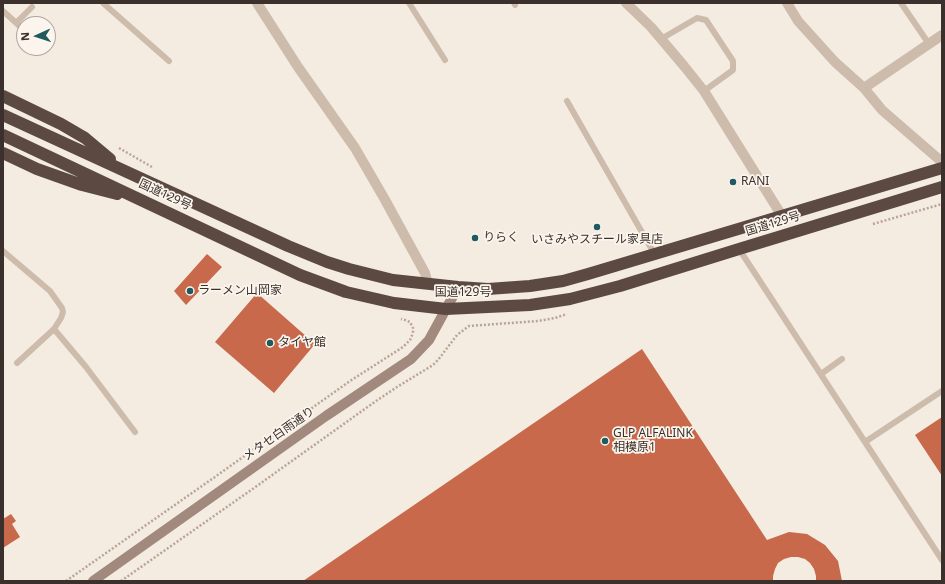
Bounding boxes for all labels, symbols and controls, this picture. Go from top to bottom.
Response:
north arrow [16,16,56,56]
text: N [17,32,32,41]
place label: RANI [741,175,769,189]
street label: 国道129号 [136,177,194,213]
marker: RANI [728,177,738,187]
street label: 国道129号 [744,209,802,239]
marker: いさみやスチール家具店 [592,222,602,232]
place label: りらく [483,231,519,245]
marker: りらく [470,233,480,243]
place label: いさみやスチール家具店 [531,233,663,247]
place label: ラーメン山岡家 [198,284,282,298]
marker: ラーメン山岡家 [185,286,195,296]
street label: 国道129号 [435,286,491,300]
place label: タイヤ館 [278,336,326,350]
marker: タイヤ館 [265,338,275,348]
street label: メタセ白雨通り [240,404,318,464]
place label: GLP ALFALINK 相模原1 [613,427,693,455]
marker: GLP ALFALINK 相模原1 [600,436,610,446]

